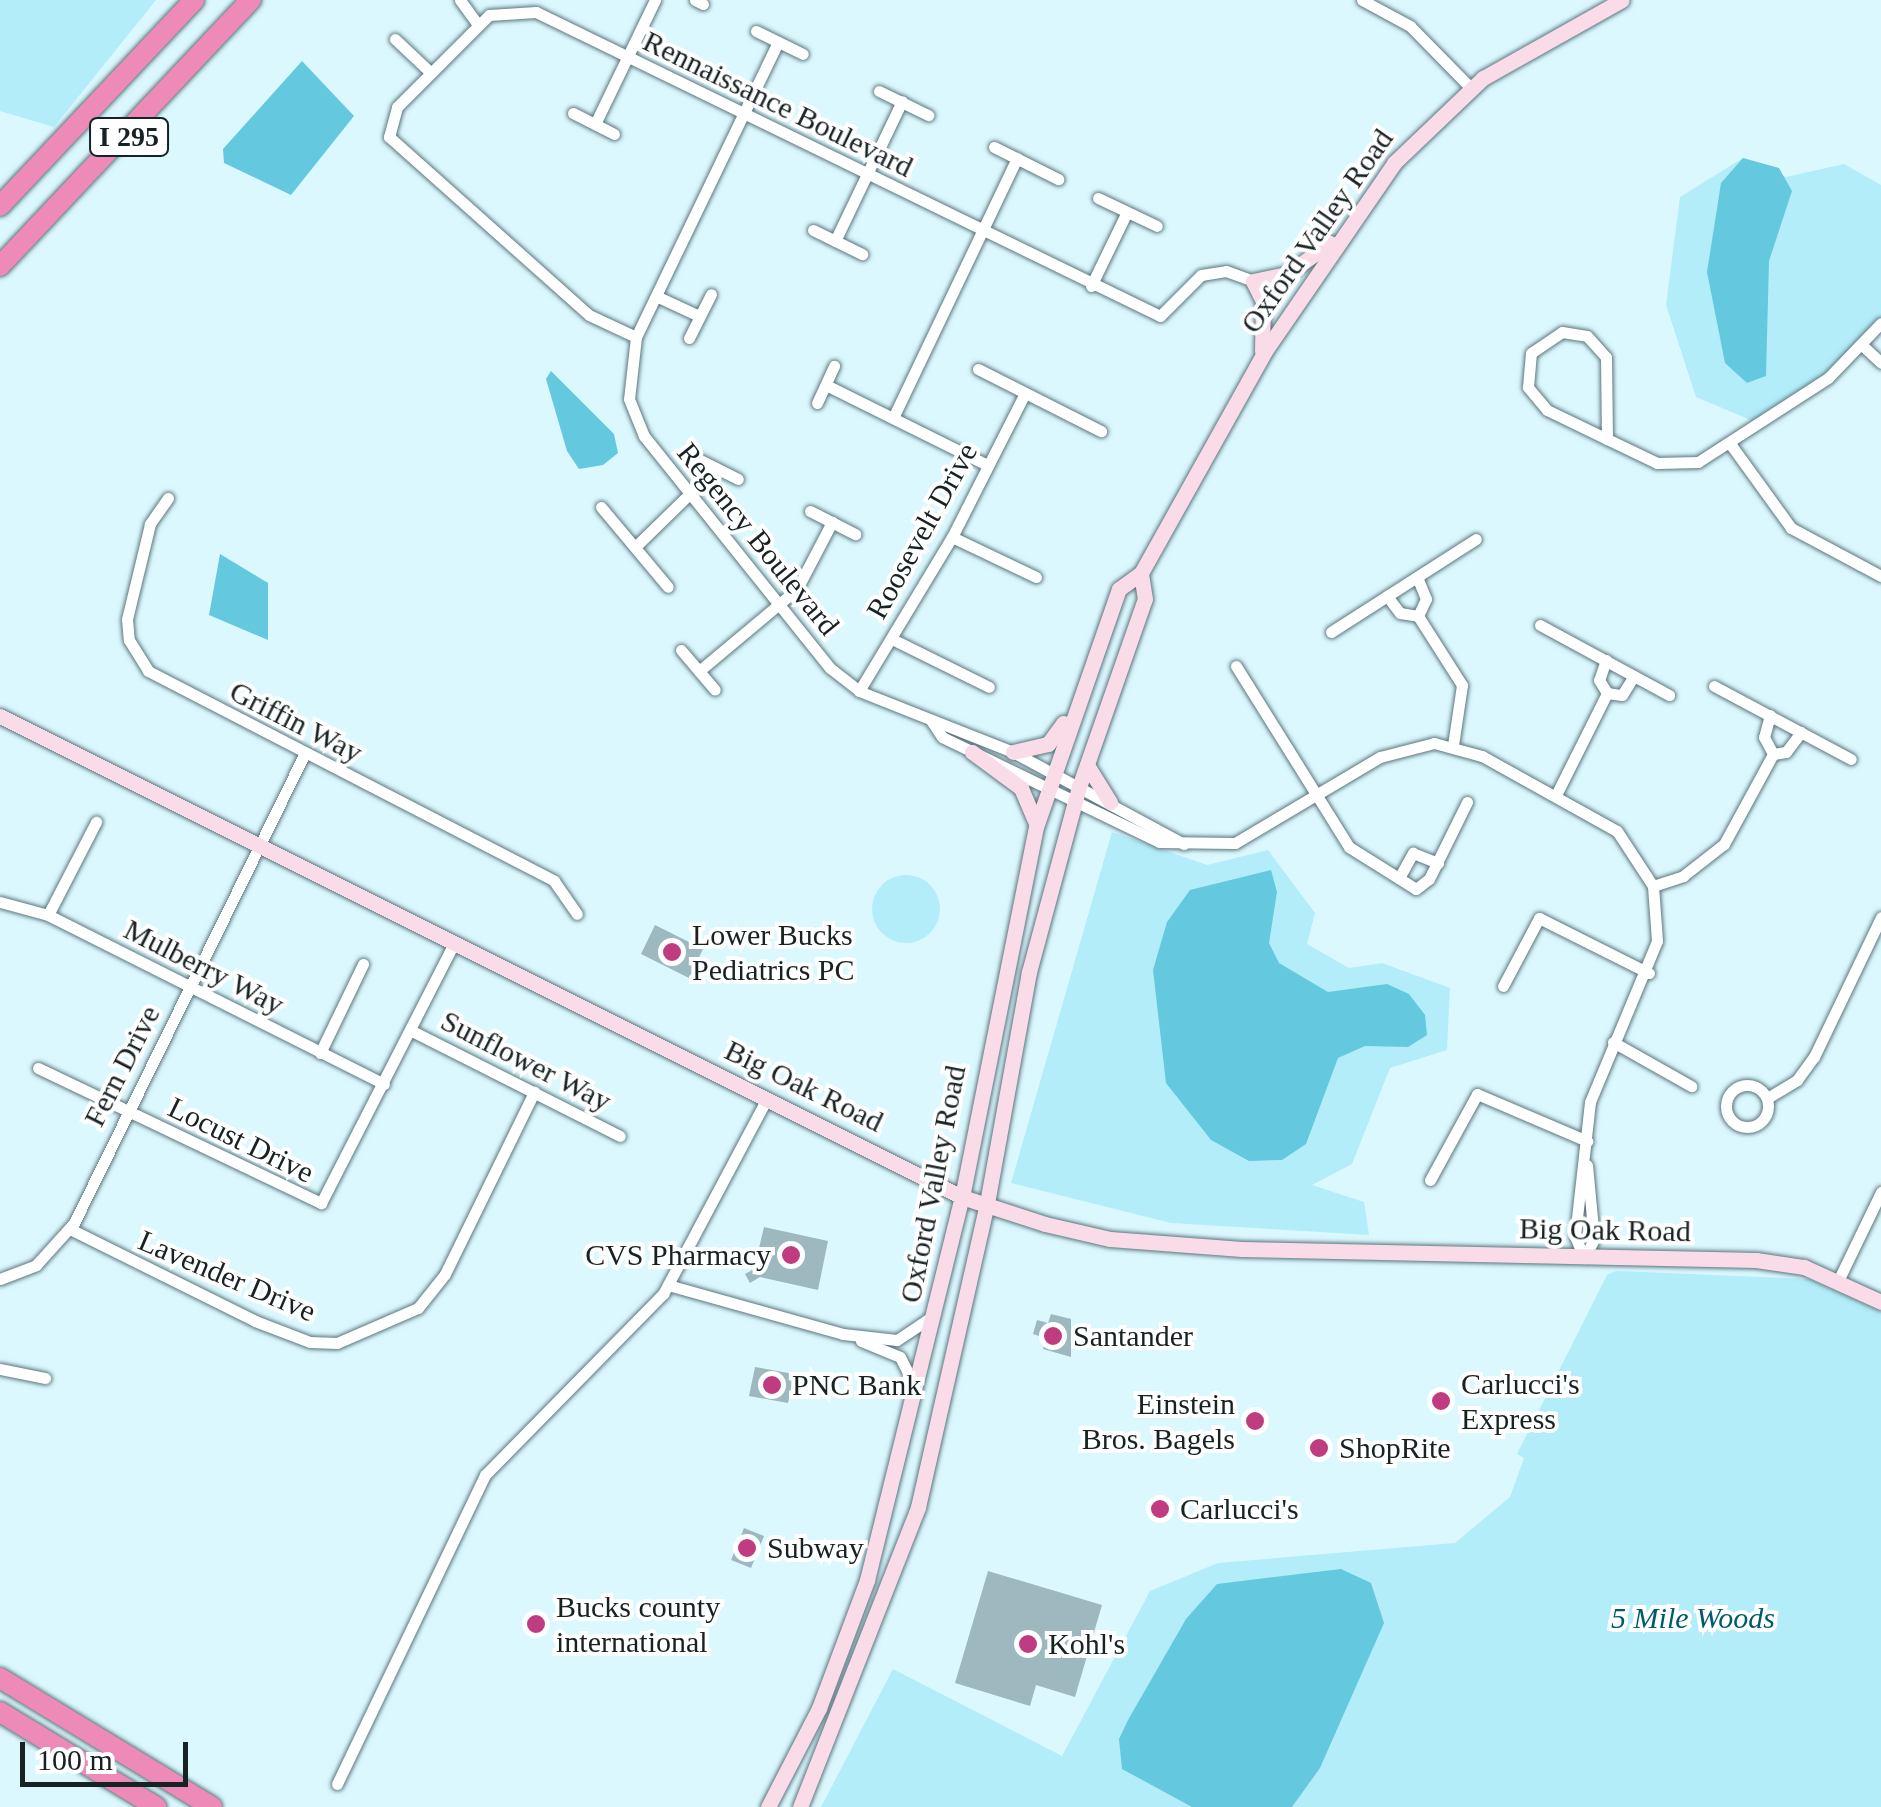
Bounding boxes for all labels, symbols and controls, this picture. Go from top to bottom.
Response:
street label: Rennaissance Boulevard [637,23,919,185]
road number: I 295 [89,114,169,160]
street label: Oxford Valley Road [1233,122,1401,340]
street label: Regency Boulevard [669,435,847,643]
street label: Roosevelt Drive [859,437,985,625]
street label: Griffin Way [223,673,369,771]
street label: Mulberry Way [118,911,290,1023]
place label: Lower Bucks Pediatrics PC [692,917,854,988]
marker: Lower Bucks Pediatrics PC [661,941,683,963]
street label: Fern Drive [76,1000,168,1132]
street label: Sunflower Way [435,1003,617,1119]
street label: Big Oak Road [719,1032,889,1140]
street label: Oxford Valley Road [892,1062,974,1306]
street label: Locust Drive [162,1089,320,1191]
street label: Big Oak Road [1519,1211,1691,1249]
street label: Lavender Drive [133,1222,321,1330]
place label: CVS Pharmacy [585,1237,771,1273]
marker: CVS Pharmacy [780,1244,802,1266]
place label: Santander [1073,1318,1193,1354]
marker: Santander [1042,1325,1064,1347]
place label: Carlucci's Express [1461,1366,1580,1436]
place label: PNC Bank [792,1367,921,1403]
marker: PNC Bank [761,1374,783,1396]
place label: Einstein Bros. Bagels [1082,1386,1235,1456]
marker: Carlucci's Express [1430,1390,1452,1412]
marker: Einstein Bros. Bagels [1244,1410,1266,1432]
place label: ShopRite [1339,1430,1451,1466]
marker: ShopRite [1308,1437,1330,1459]
place label: Carlucci's [1180,1491,1299,1527]
marker: Carlucci's [1149,1498,1171,1520]
place label: Subway [767,1530,864,1566]
marker: Subway [736,1537,758,1559]
place label: Bucks county international [556,1589,720,1660]
park label: 5 Mile Woods [1611,1600,1775,1636]
marker: Bucks county international [525,1613,547,1635]
place label: Kohl's [1048,1626,1125,1662]
marker: Kohl's [1017,1633,1039,1655]
scale bar [25,1722,192,1784]
text: 100 m [37,1743,113,1776]

